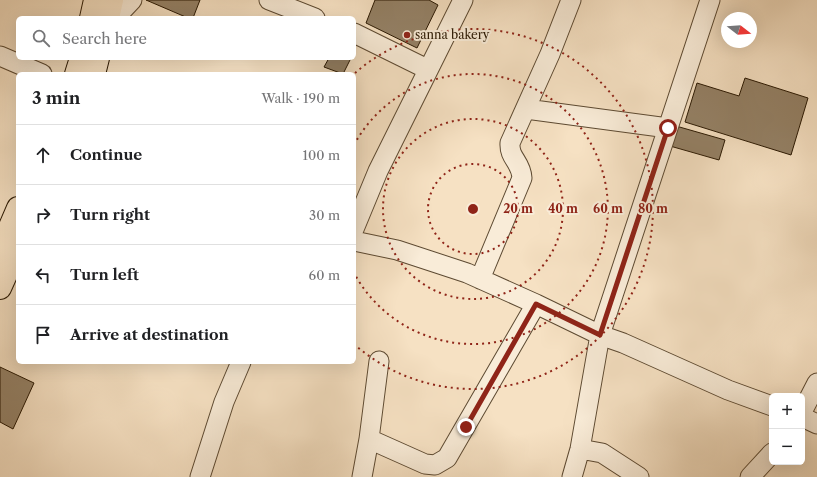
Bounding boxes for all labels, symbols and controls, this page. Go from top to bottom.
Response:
north arrow [721,12,757,48]
search box [16,16,356,60]
icon: search [30,27,52,49]
place label: sanna bakery [415,27,490,42]
text: Search here [62,29,147,48]
marker: sanna bakery [402,30,412,40]
text: 3 min [32,88,81,108]
text: Walk · 190 m [261,90,340,106]
route start [659,119,677,137]
icon: ahead [32,144,54,166]
text: Continue [70,145,142,164]
text: 100 m [302,147,340,163]
text: 20 m [503,201,533,216]
text: 40 m [548,201,578,216]
text: 60 m [593,201,623,216]
text: 80 m [638,201,668,216]
centre of rings [466,202,480,216]
icon: right [32,204,54,226]
text: Turn right [70,205,150,224]
text: 30 m [309,207,340,223]
icon: left [32,264,54,286]
text: Turn left [70,265,139,284]
text: 60 m [309,267,340,283]
icon: arrive [32,324,54,346]
text: Arrive at destination [70,325,229,344]
map controls [769,393,805,465]
button: + [769,393,805,429]
route end [457,418,475,436]
button: − [769,429,805,465]

